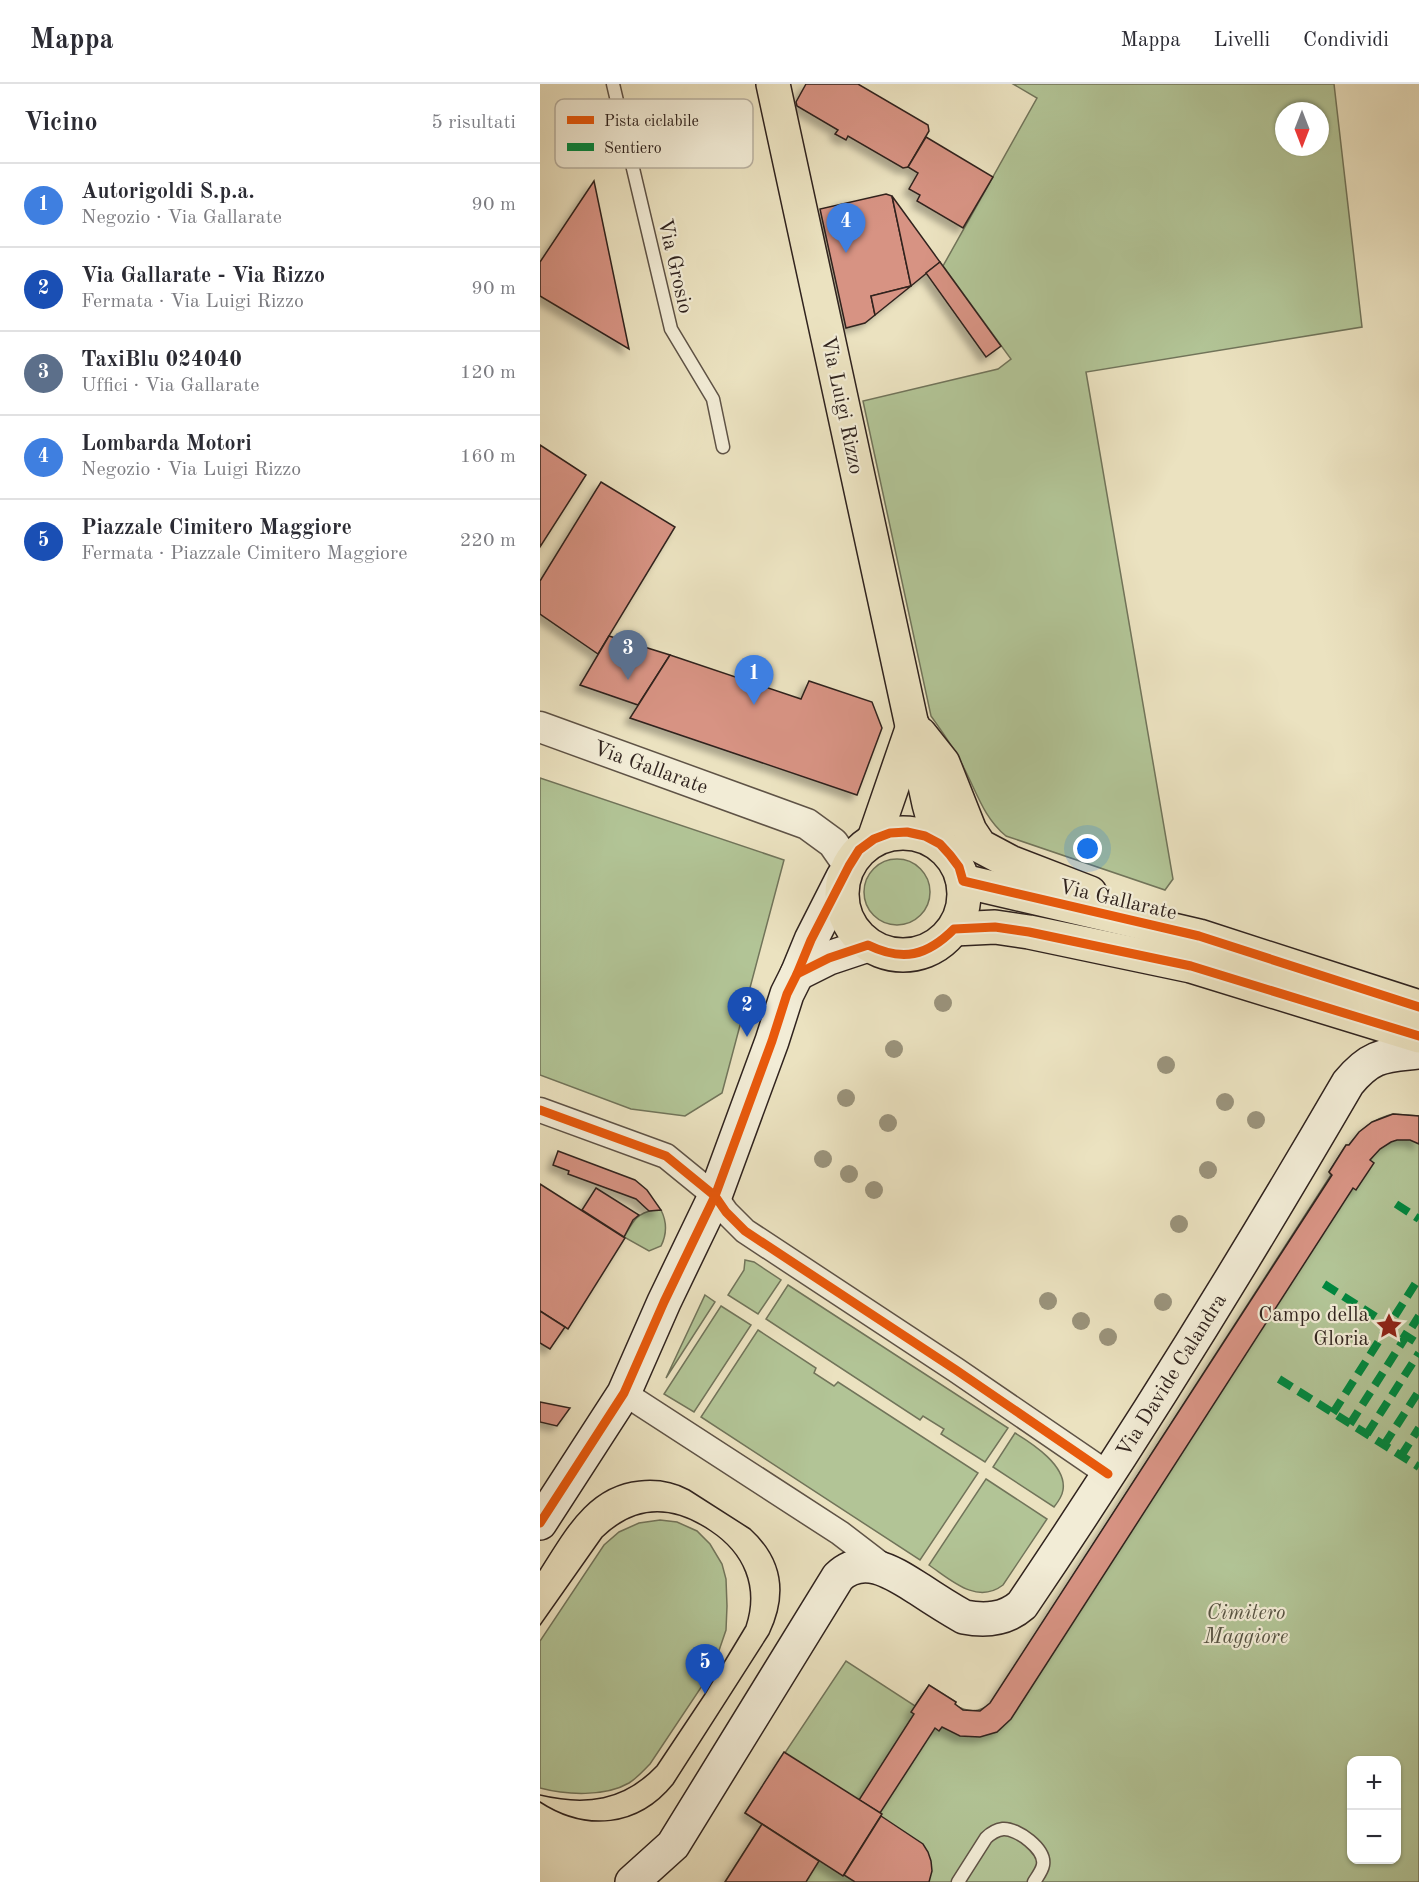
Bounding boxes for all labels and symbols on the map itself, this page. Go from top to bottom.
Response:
legend [555,99,753,168]
north arrow [1275,102,1329,156]
text: Pista ciclabile [604,114,699,130]
text: Sentiero [604,141,662,157]
pin: 4 [826,204,866,253]
street label: Via Grosio [653,217,696,316]
street label: Via Luigi Rizzo [817,334,866,476]
pin: 3 [608,630,647,680]
pin: 1 [734,656,774,705]
street label: Via Gallarate [590,738,711,799]
your location [1073,834,1102,863]
street label: Via Gallarate [1057,877,1179,924]
pin: 2 [728,988,766,1037]
street label: Via Davide Calandra [1113,1290,1231,1461]
place label: Campo della Gloria [1258,1305,1369,1350]
place icon: Campo della Gloria [1374,1311,1404,1341]
park label: Cimitero Maggiore [1203,1603,1288,1648]
pin: 5 [686,1644,724,1694]

